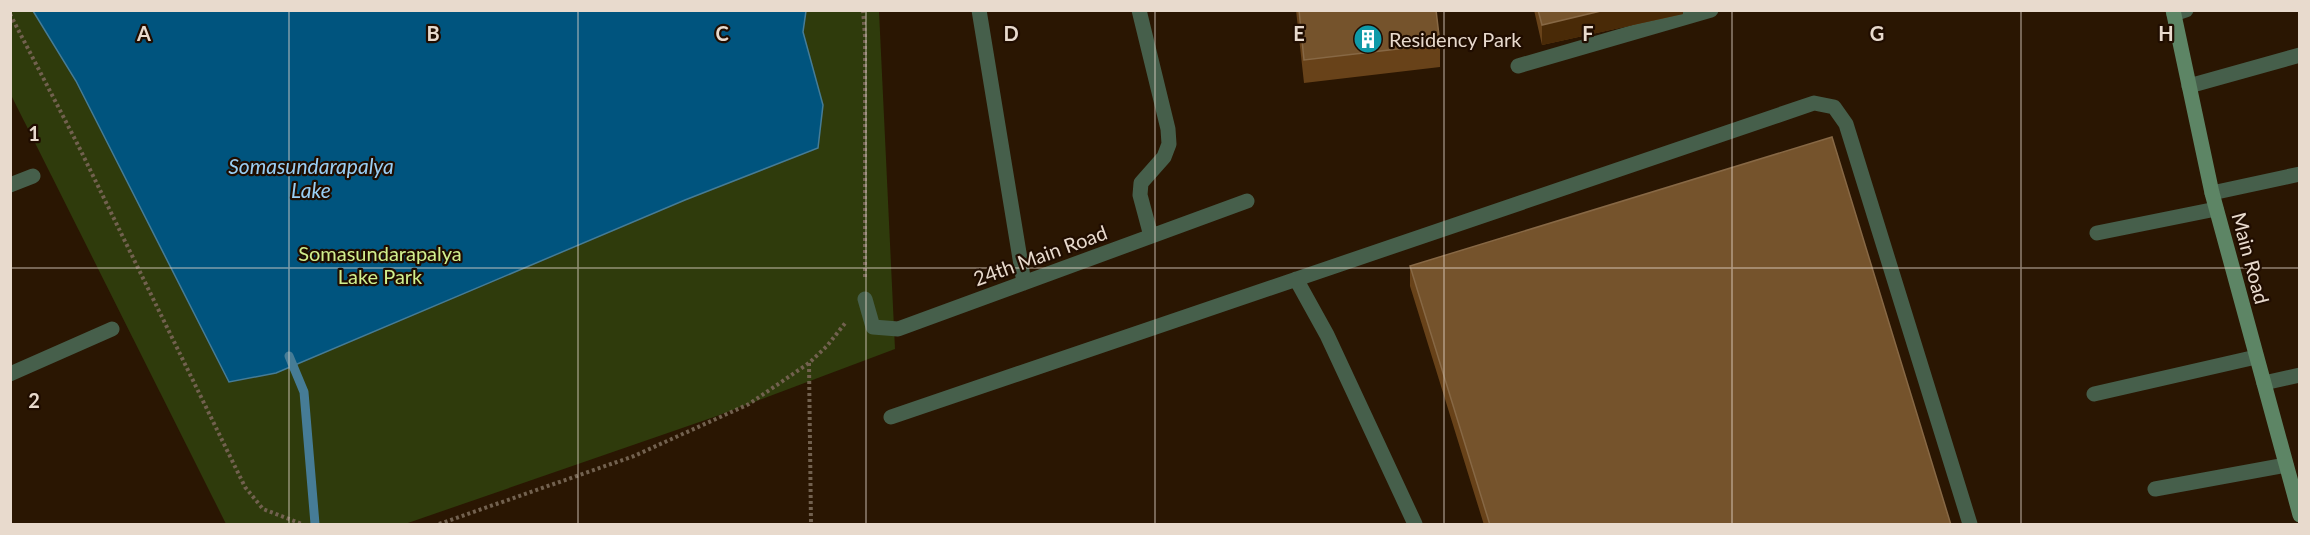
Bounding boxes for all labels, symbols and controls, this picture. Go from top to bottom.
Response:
text: A [136,21,151,45]
text: B [426,21,440,45]
text: C [715,21,729,45]
text: D [1003,21,1019,45]
text: E [1293,21,1305,45]
text: F [1582,21,1594,45]
text: G [1870,21,1884,45]
text: H [2158,21,2174,45]
building icon: Residency Park [1352,23,1384,55]
place label: Residency Park [1389,27,1522,51]
text: 1 [28,121,40,145]
water label: Somasundarapalya Lake [228,153,394,202]
street label: Main Road [2227,210,2275,306]
street label: 24th Main Road [970,220,1110,290]
park label: Somasundarapalya Lake Park [298,241,462,288]
text: 2 [28,388,40,412]

